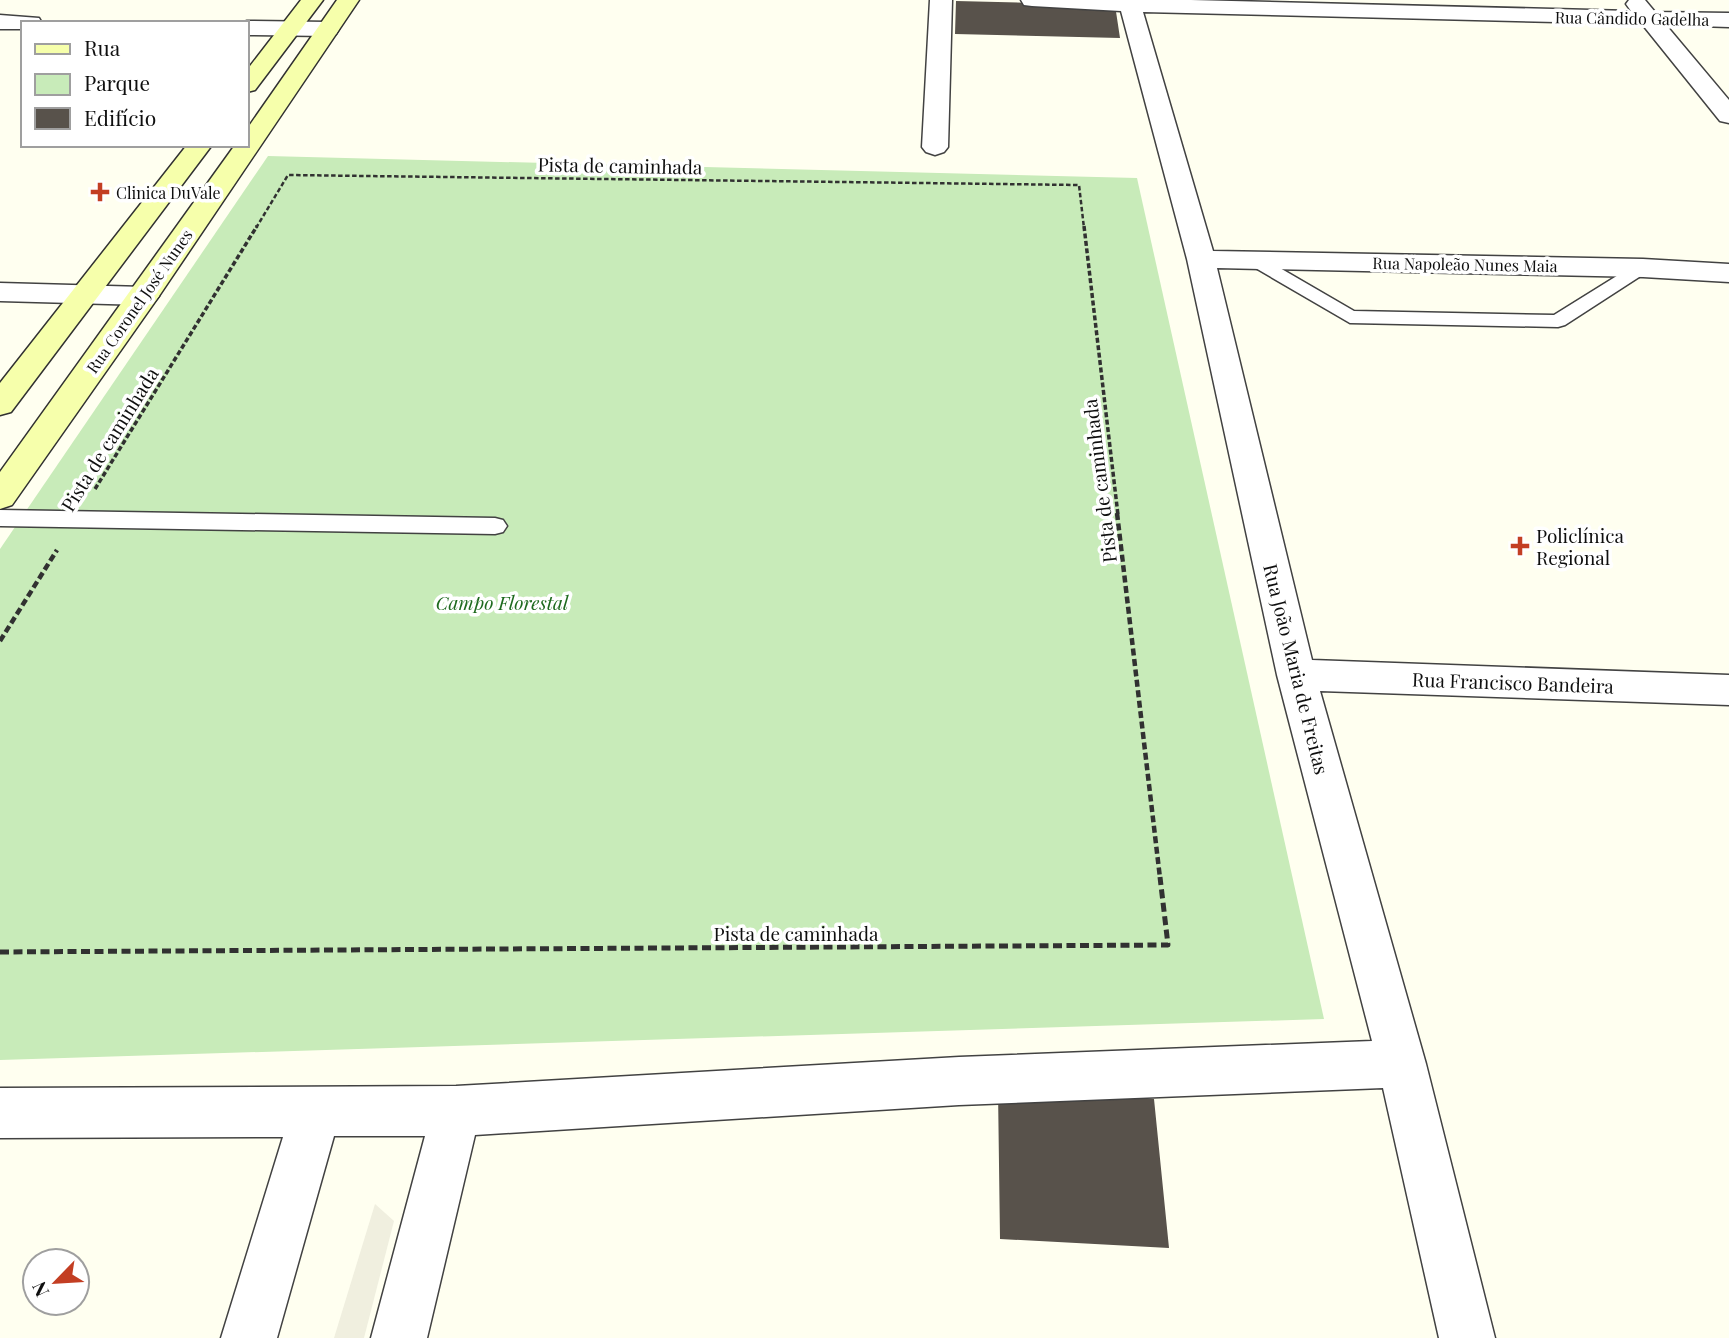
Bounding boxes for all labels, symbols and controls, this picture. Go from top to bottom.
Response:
street label: Rua Cândido Gadelha [1555,6,1709,30]
legend [21,21,248,147]
text: Rua [84,33,121,61]
text: Parque [84,68,150,96]
text: Edifício [84,103,156,131]
street label: Pista de caminhada [537,151,703,179]
marker: Clinica DuVale [90,182,110,202]
place label: Clinica DuVale [116,182,221,203]
street label: Rua Coronel José Nunes [81,225,197,377]
street label: Rua Napoleão Nunes Maia [1372,252,1558,276]
street label: Pista de caminhada [54,362,164,516]
street label: Pista de caminhada [1076,397,1122,564]
place label: Policlínica Regional [1536,522,1625,570]
marker: Policlínica Regional [1510,536,1530,556]
street label: Rua João Maria de Freitas [1258,561,1336,777]
park label: Campo Florestal [436,589,569,615]
street label: Rua Francisco Bandeira [1412,665,1615,699]
street label: Pista de caminhada [714,920,879,946]
north arrow [21,1247,91,1317]
text: N [25,1278,54,1301]

